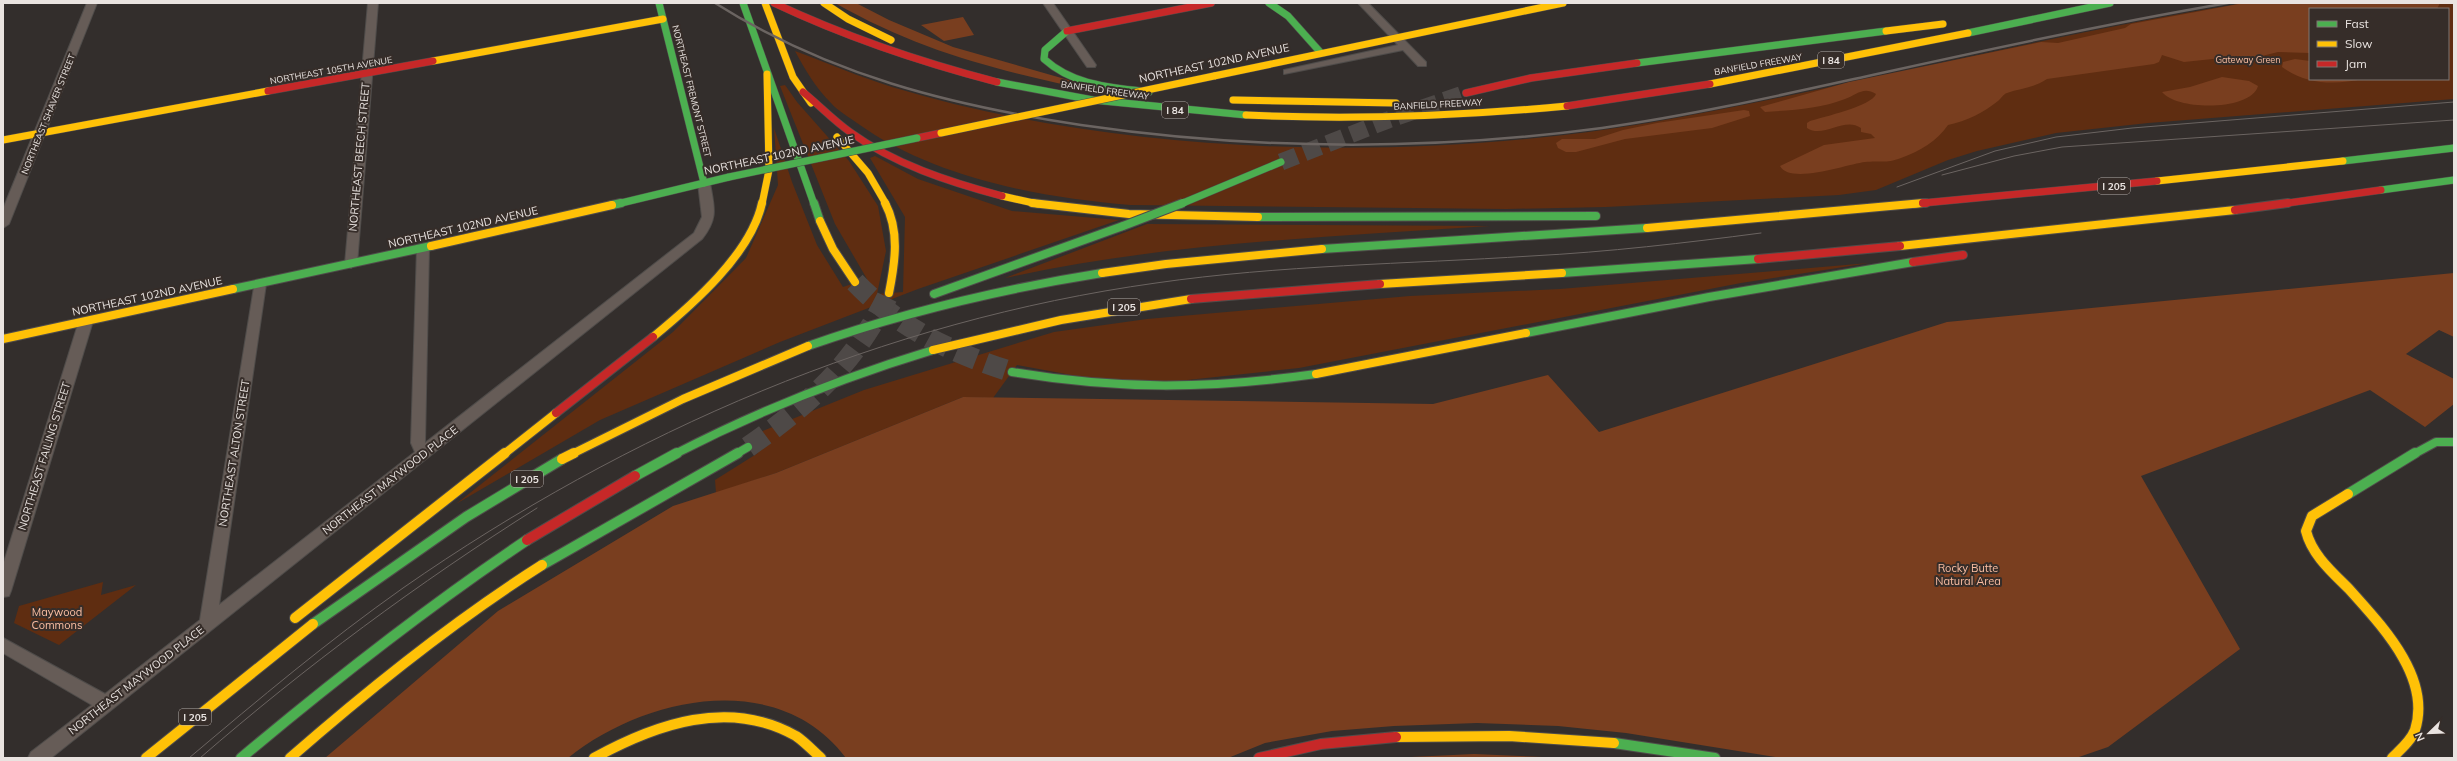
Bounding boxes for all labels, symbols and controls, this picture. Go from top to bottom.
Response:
legend [2309,8,2449,80]
text: Fast [2345,16,2369,31]
street label: NORTHEAST FREMONT STREET [670,24,714,159]
text: Slow [2345,36,2373,51]
street label: NORTHEAST 102ND AVENUE [1138,40,1290,86]
street label: BANFIELD FREEWAY [1713,51,1803,77]
street label: NORTHEAST SHAVER STREET [19,52,77,176]
road number: I 84 [1818,52,1844,68]
street label: NORTHEAST 105TH AVENUE [269,54,393,86]
park label: Gateway Green [2216,54,2281,66]
text: Jam [2345,56,2367,71]
street label: BANFIELD FREEWAY [1060,78,1150,102]
street label: NORTHEAST BEECH STREET [346,82,373,232]
street label: BANFIELD FREEWAY [1393,96,1483,112]
road number: I 84 [1162,102,1188,118]
street label: NORTHEAST 102ND AVENUE [703,132,855,178]
road number: I 205 [2098,178,2130,194]
street label: NORTHEAST 102ND AVENUE [387,203,539,251]
street label: NORTHEAST 102ND AVENUE [71,273,223,319]
road number: I 205 [1108,299,1140,315]
street label: NORTHEAST ALTON STREET [215,378,253,527]
street label: NORTHEAST FAILING STREET [15,380,73,532]
street label: NORTHEAST MAYWOOD PLACE [319,423,461,537]
road number: I 205 [511,471,543,487]
park label: Rocky Butte Natural Area [1935,561,2001,588]
park label: Maywood Commons [32,605,82,632]
street label: NORTHEAST MAYWOOD PLACE [65,623,207,737]
road number: I 205 [179,709,211,725]
north arrow [2409,713,2449,753]
text: N [2412,730,2428,743]

